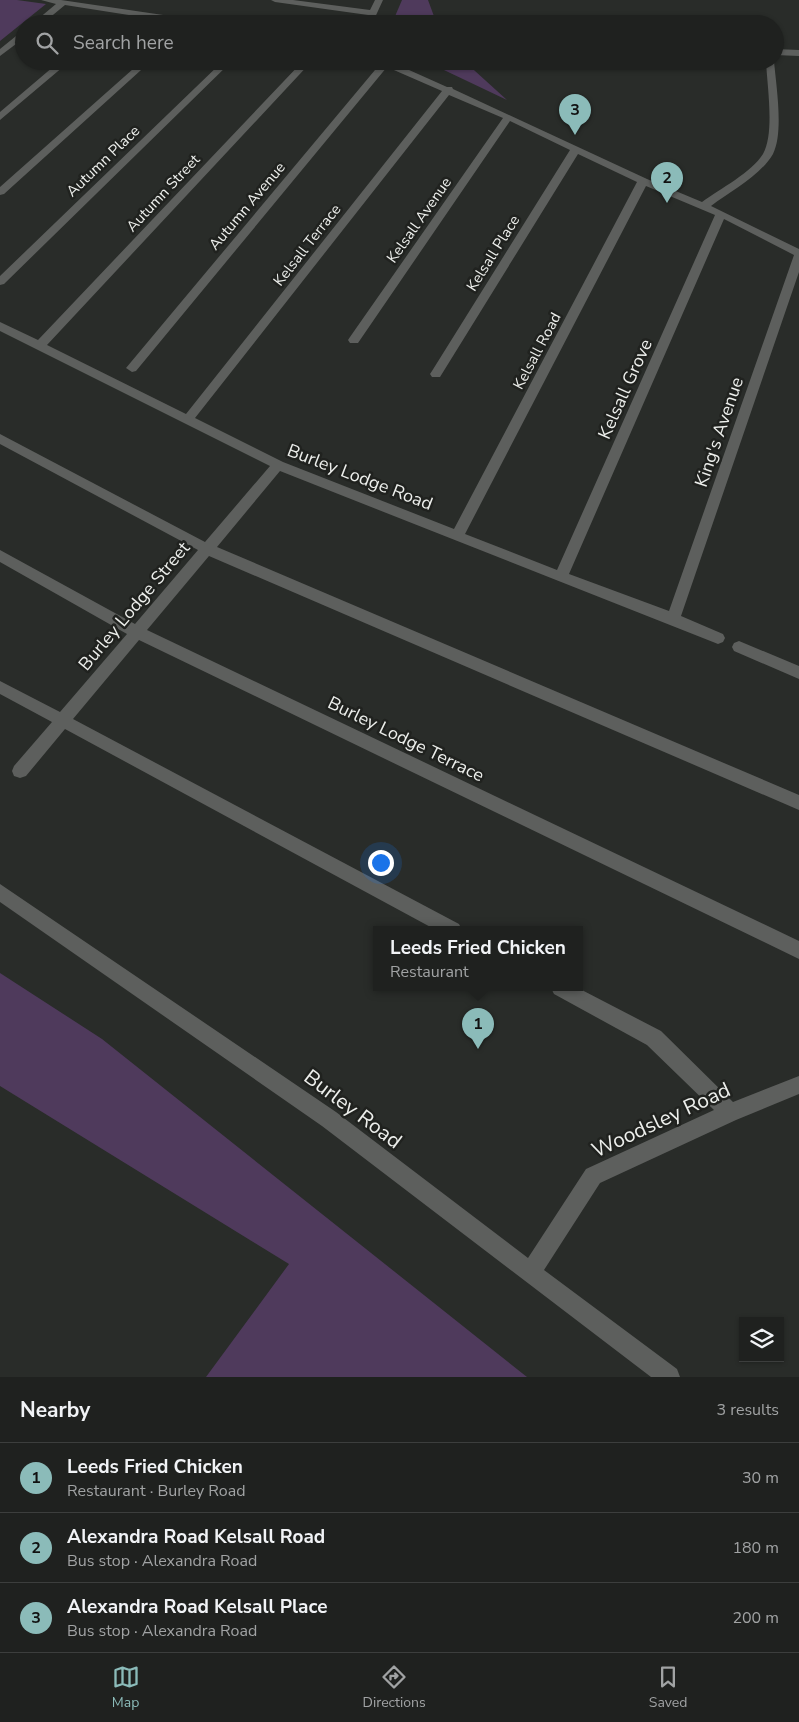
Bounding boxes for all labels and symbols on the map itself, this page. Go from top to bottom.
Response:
pin: 3 [559,94,591,135]
street label: Autumn Place [62,121,144,201]
street label: Autumn Street [122,149,205,236]
street label: Autumn Avenue [204,158,290,254]
pin: 2 [651,162,683,203]
street label: Kelsall Avenue [382,173,456,267]
street label: Kelsall Terrace [269,200,345,290]
street label: Kelsall Place [462,211,524,295]
street label: Kelsall Road [508,309,566,393]
street label: Kelsall Grove [592,335,658,443]
street label: King's Avenue [689,374,749,490]
street label: Burley Lodge Road [284,438,436,516]
street label: Burley Lodge Street [73,536,195,676]
street label: Burley Lodge Terrace [324,691,488,787]
your location [368,850,394,876]
pin: 1 [462,1008,494,1049]
street label: Burley Road [298,1063,408,1155]
street label: Woodsley Road [587,1076,735,1164]

